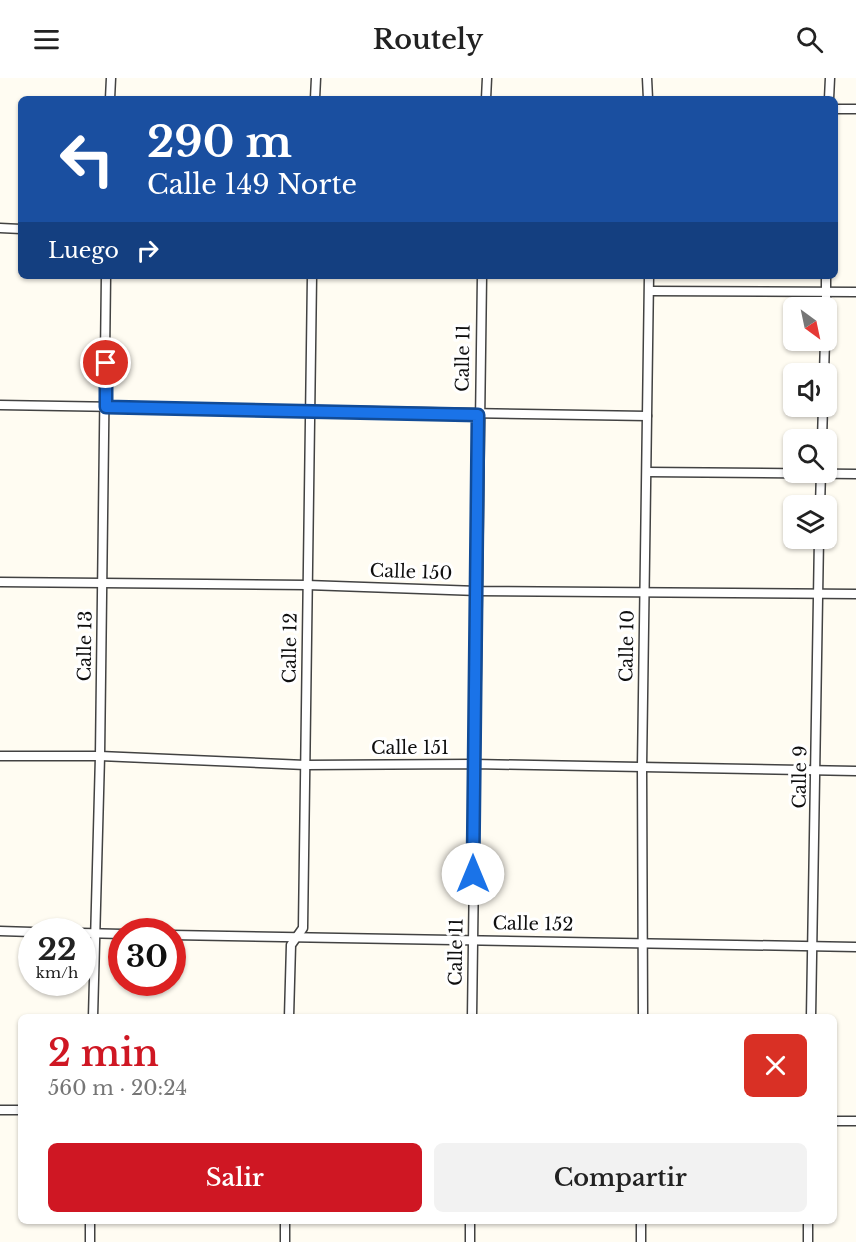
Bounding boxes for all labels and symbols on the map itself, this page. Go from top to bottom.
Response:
north arrow [783,297,837,351]
street label: Calle 11 [451,324,475,392]
pin [80,337,131,388]
street label: Calle 150 [369,560,453,584]
street label: Calle 13 [73,610,97,682]
street label: Calle 10 [615,610,639,682]
street label: Calle 12 [278,612,302,684]
street label: Calle 151 [371,737,449,759]
street label: Calle 9 [788,745,812,809]
position arrow [441,842,505,906]
street label: Calle 152 [492,912,574,936]
speed limit sign: 30 [108,918,186,996]
street label: Calle 11 [444,918,468,986]

